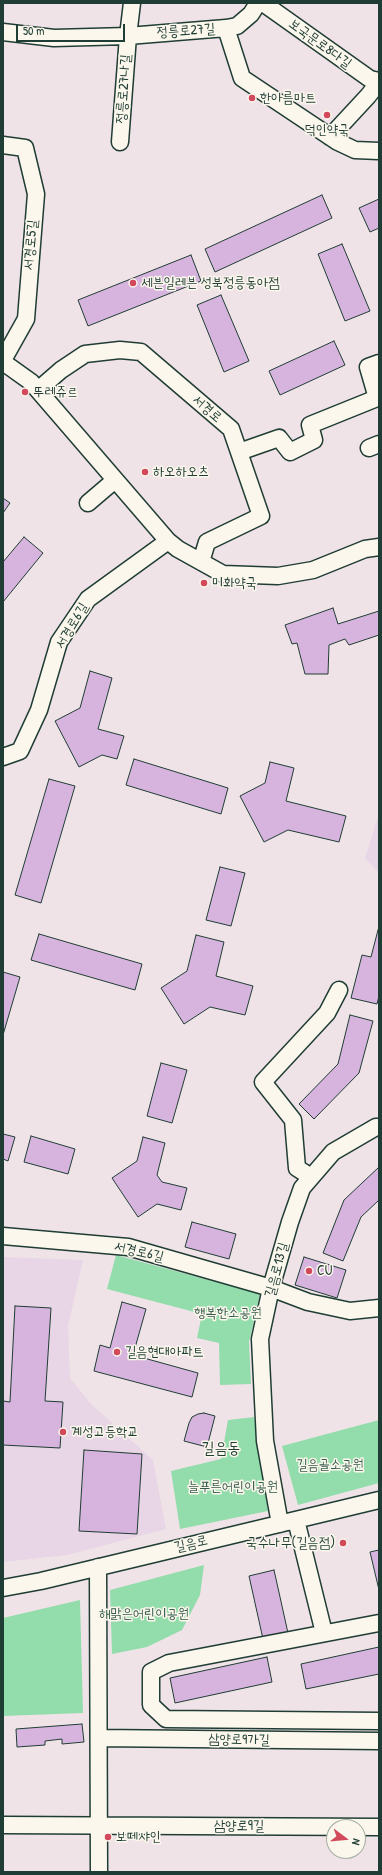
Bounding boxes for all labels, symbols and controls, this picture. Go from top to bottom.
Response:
scale bar [18,16,127,42]
street label: 보국문로8다길 [285,16,355,72]
street label: 정릉로27길 [156,21,216,41]
text: 50 m [23,22,44,39]
street label: 정릉로27나길 [113,54,135,124]
place label: 한아름마트 [260,90,316,106]
marker: 한아름마트 [247,93,257,103]
marker: 덕인약국 [322,110,332,120]
place label: 덕인약국 [304,122,350,138]
street label: 서경로5길 [20,219,42,271]
place label: 세븐일레븐 성북정릉동아점 [141,275,279,291]
marker: 세븐일레븐 성북정릉동아점 [128,278,138,288]
place label: 뚜레쥬르 [33,384,78,400]
marker: 뚜레쥬르 [20,387,30,397]
street label: 서경로 [189,392,225,426]
place label: 하오하오츠 [153,464,209,480]
marker: 하오하오츠 [140,467,150,477]
place label: 미화약국 [212,575,257,591]
marker: 미화약국 [199,578,209,588]
street label: 서경로6길 [52,600,92,652]
street label: 서경로6길 [112,1238,166,1266]
street label: 길음로13길 [262,1241,292,1299]
place label: CU [317,1263,332,1279]
marker: CU [304,1266,314,1276]
park label: 행복한소공원 [194,1305,262,1321]
place label: 길음현대아파트 [125,1344,204,1360]
marker: 길음현대아파트 [112,1347,122,1357]
place label: 계성고등학교 [71,1424,139,1440]
marker: 계성고등학교 [58,1427,68,1437]
district label: 길음동 [202,1439,240,1459]
park label: 길음골소공원 [296,1457,364,1473]
park label: 늘푸른어린이공원 [188,1479,278,1495]
street label: 길음로 [173,1532,209,1556]
place label: 국수나무(길음점) [246,1535,335,1551]
marker: 국수나무(길음점) [338,1538,348,1548]
park label: 해맑은어린이공원 [99,1606,189,1622]
street label: 삼양로9가길 [208,1731,270,1749]
street label: 삼양로9길 [214,1818,264,1834]
north arrow [326,1819,366,1859]
place label: 보떼샤인 [116,1829,161,1845]
marker: 보떼샤인 [103,1832,113,1842]
text: N [349,1837,364,1847]

